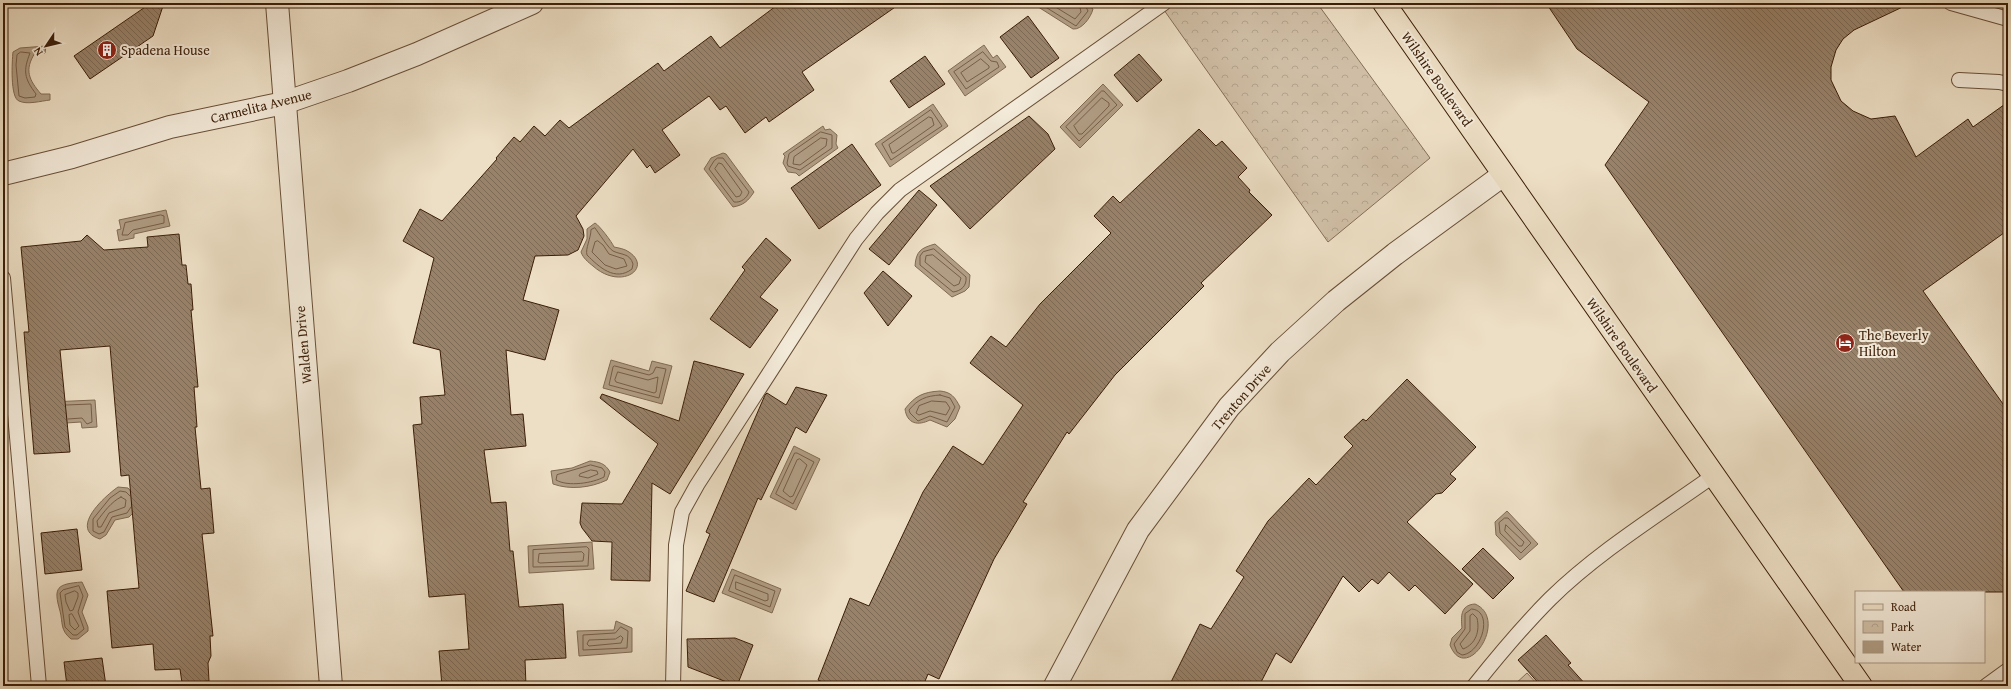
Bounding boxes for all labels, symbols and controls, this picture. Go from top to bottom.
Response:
north arrow [26,26,66,66]
street label: Wilshire Boulevard [1397,27,1478,131]
building icon: Spadena House [96,39,118,61]
place label: Spadena House [121,40,210,60]
text: N [29,44,46,59]
street label: Carmelita Avenue [208,84,314,128]
street label: Wilshire Boulevard [1582,293,1663,397]
street label: Walden Drive [290,305,316,385]
place label: The Beverly Hilton [1859,325,1929,361]
hotel icon: The Beverly Hilton [1834,332,1856,354]
street label: Trenton Drive [1206,359,1276,435]
legend [1855,591,1985,663]
text: Road [1891,598,1917,615]
text: Park [1891,618,1915,635]
text: Water [1891,638,1921,655]

